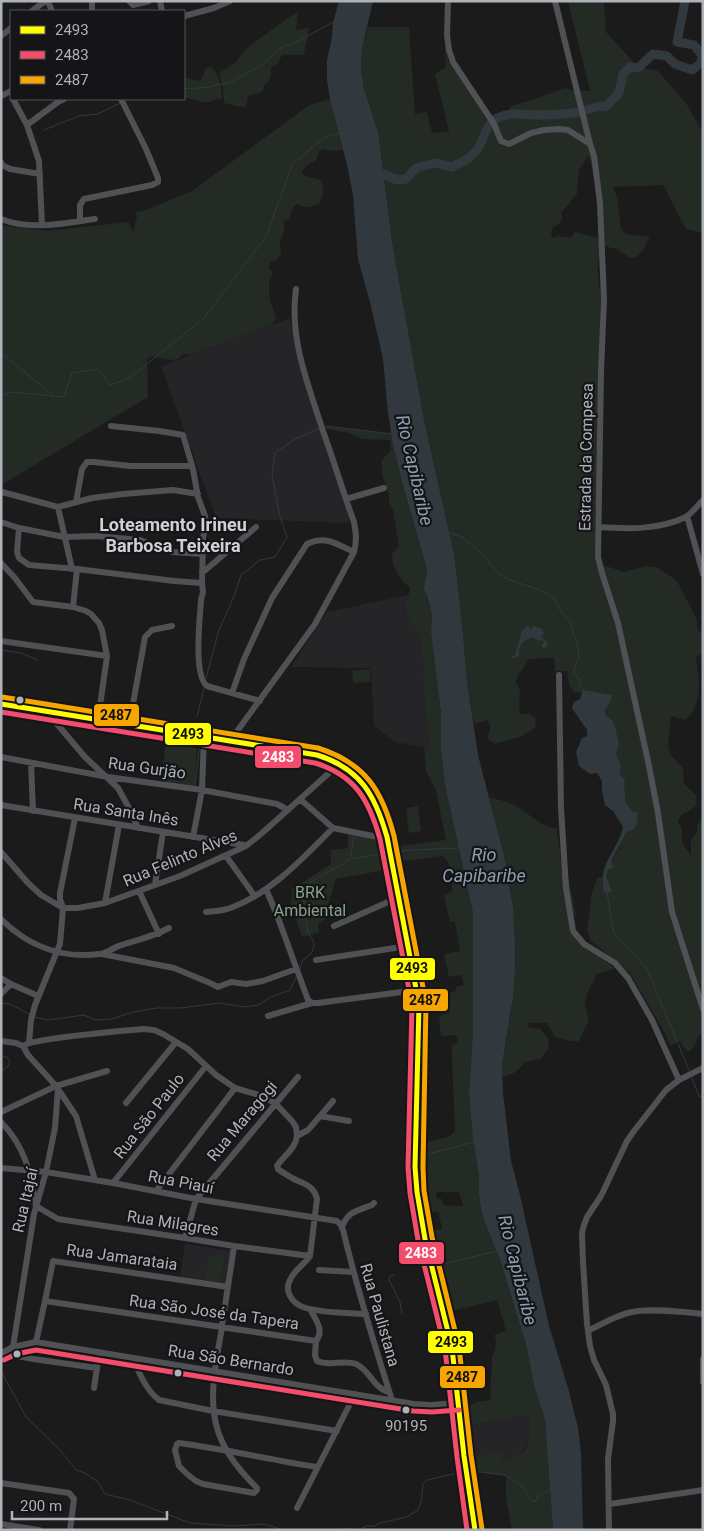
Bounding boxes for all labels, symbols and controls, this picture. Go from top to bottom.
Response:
legend [10,10,185,100]
text: 2493 [55,21,89,39]
text: 2483 [55,46,89,64]
text: 2487 [55,71,89,89]
street label: Estrada da Compesa [575,383,597,531]
water label: Rio Capibaribe [392,413,438,527]
district label: Loteamento Irineu Barbosa Teixeira [99,514,247,556]
unlabelled marker [15,695,25,705]
line badge: 2487 [93,703,140,727]
text: 2487 [100,707,132,723]
line badge: 2493 [164,722,212,746]
text: 2493 [172,726,204,742]
line badge: 2483 [254,745,302,769]
text: 2483 [262,749,294,765]
street label: Rua Gurjão [107,753,187,783]
street label: Rua Santa Inês [72,794,180,830]
street label: Rua Felinto Alves [120,825,240,891]
water label: Rio Capibaribe [442,844,526,886]
park label: BRK Ambiental [274,883,346,920]
line badge: 2493 [389,957,436,981]
text: 2493 [396,960,428,976]
line badge: 2487 [402,988,449,1012]
text: 2487 [409,992,441,1008]
street label: Rua São Paulo [110,1069,188,1163]
street label: Rua Maragogi [203,1077,281,1165]
street label: Rua Itajaí [8,1165,42,1234]
street label: Rua Piauí [146,1166,217,1198]
street label: Rua Milagres [126,1206,220,1240]
water label: Rio Capibaribe [494,1213,542,1327]
street label: Rua Jamarataia [65,1240,179,1274]
line badge: 2483 [398,1241,445,1265]
text: 2483 [405,1245,437,1261]
street label: Rua Paulistana [356,1261,404,1369]
street label: Rua São José da Tapera [128,1291,300,1333]
line badge: 2493 [427,1330,474,1354]
text: 2493 [435,1334,467,1350]
street label: Rua São Bernardo [167,1341,295,1379]
unlabelled marker [12,1349,22,1359]
line badge: 2487 [439,1365,486,1389]
unlabelled marker [173,1368,183,1378]
text: 2487 [446,1369,478,1385]
marker: 90195 [401,1405,411,1415]
place label: 90195 [385,1417,427,1435]
scale bar [12,1488,168,1520]
text: 200 m [20,1497,62,1515]

